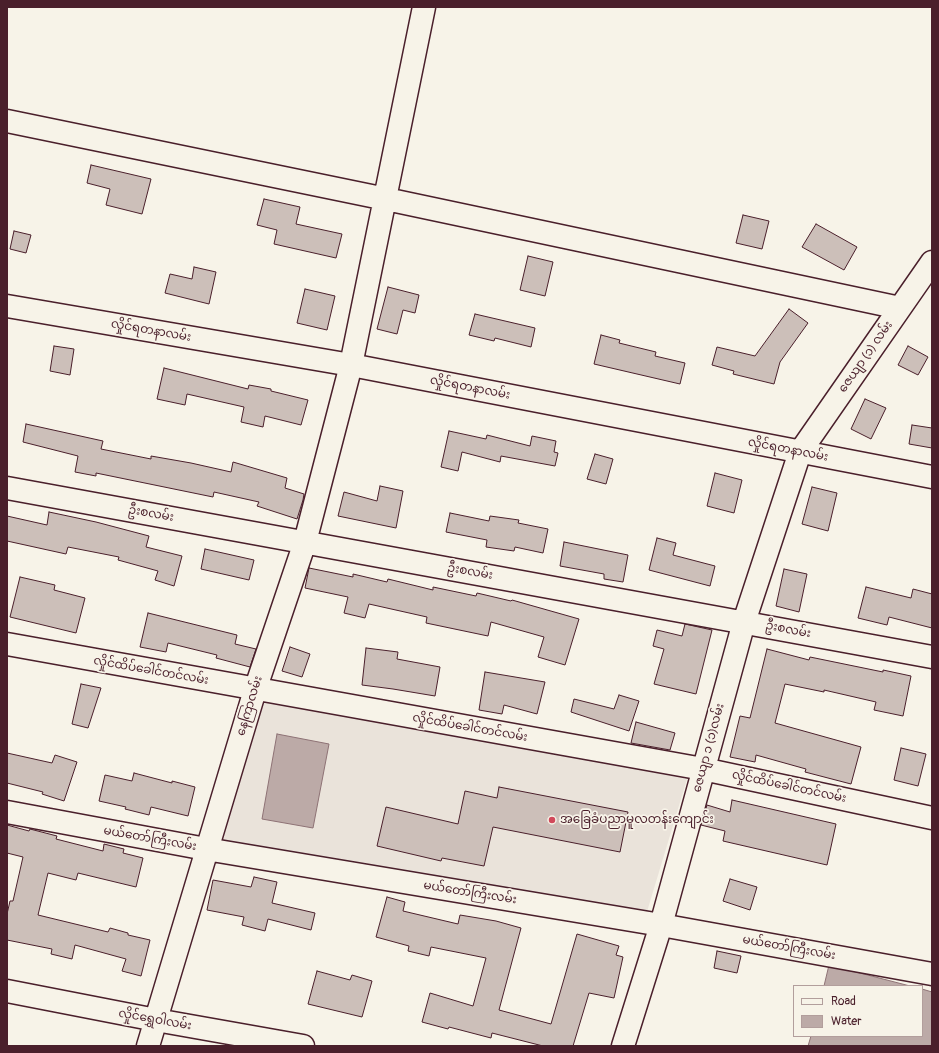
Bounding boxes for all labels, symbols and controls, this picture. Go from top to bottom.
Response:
street label: လှိုင်ရတနာလမ်း [110,317,192,345]
street label: ဇေယျာ (၁) လမ်း [836,318,896,396]
street label: လှိုင်ရတနာလမ်း [429,373,511,403]
street label: လှိုင်ရတနာလမ်း [747,435,829,465]
street label: ဦးစလမ်း [127,503,175,525]
street label: ဦးစလမ်း [446,561,494,583]
street label: ဦးစလမ်း [764,619,812,641]
street label: လှိုင်ထိပ်ခေါင်တင်လမ်း [92,654,210,688]
street label: နေကြာလမ်း [234,674,266,738]
street label: ဇေယျာ ၁ (၁)လမ်း [690,702,728,794]
street label: လှိုင်ထိပ်ခေါင်တင်လမ်း [411,711,529,745]
street label: လှိုင်ထိပ်ခေါင်တင်လမ်း [731,768,847,806]
place label: အခြေခံပညာမူလတန်းကျောင်း [560,813,714,827]
marker: အခြေခံပညာမူလတန်းကျောင်း [547,815,557,825]
street label: မယ်တော်ကြီးလမ်း [102,824,198,854]
street label: မယ်တော်ကြီးလမ်း [422,879,518,907]
street label: မယ်တော်ကြီးလမ်း [741,933,837,963]
legend [793,985,923,1037]
text: Road [831,994,856,1009]
street label: လှိုင်ရွှေဝါလမ်း [117,1006,193,1034]
text: Water [831,1014,862,1029]

